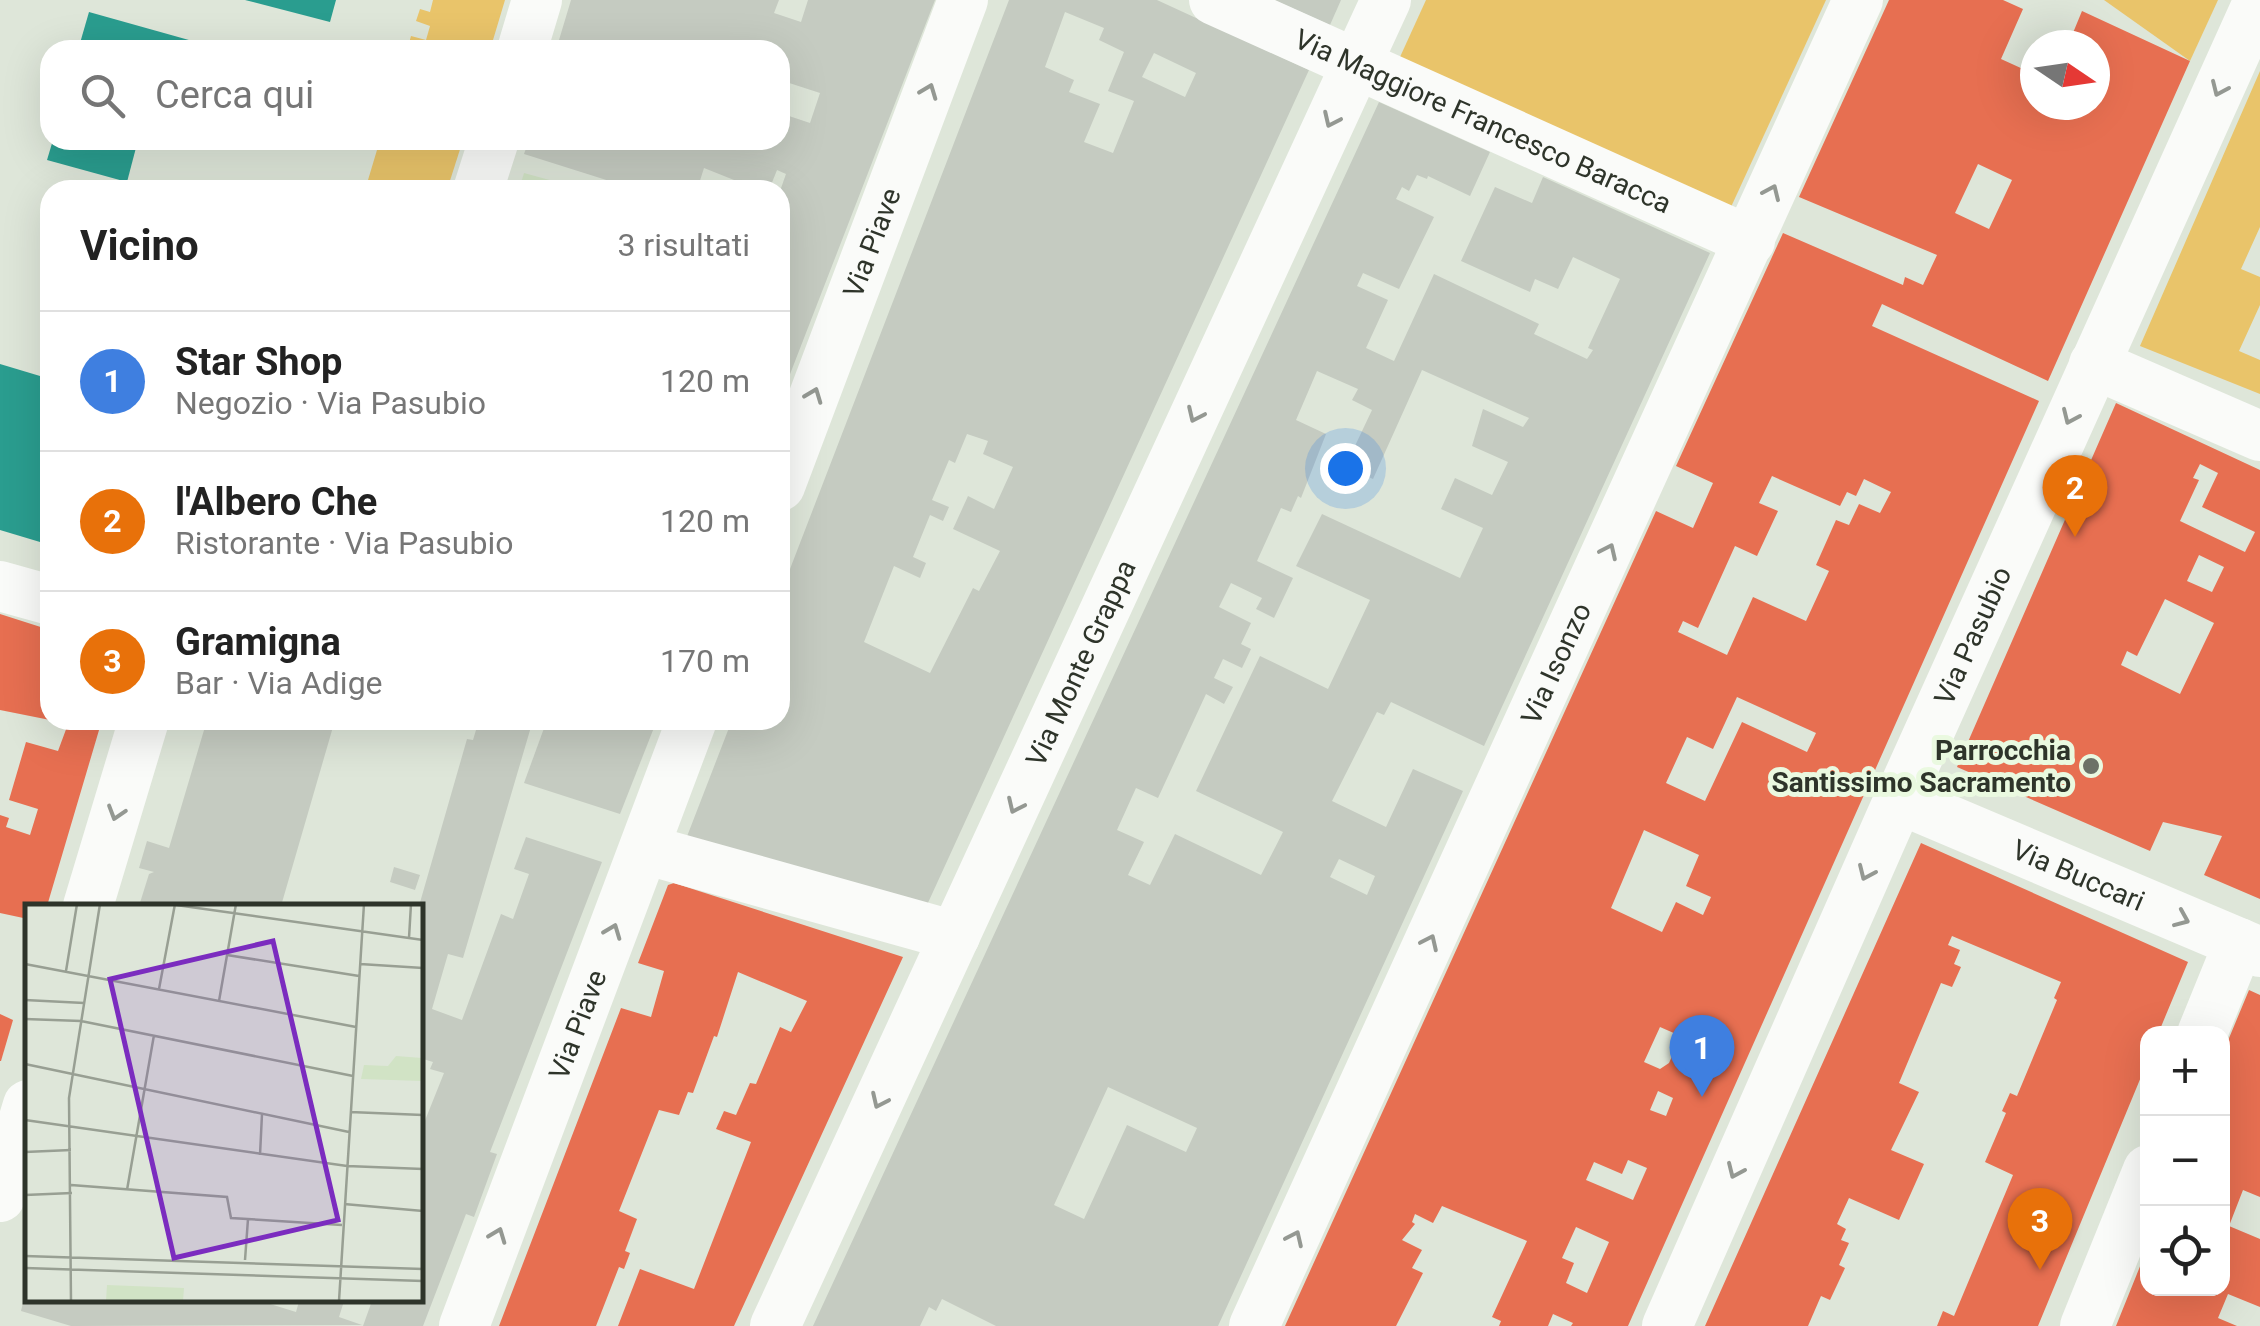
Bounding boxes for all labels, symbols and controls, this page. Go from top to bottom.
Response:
street label: Via Maggiore Francesco Baracca [1290,22,1677,220]
north arrow [2020,30,2110,120]
search box [40,40,790,150]
icon: search [75,68,130,123]
text: Cerca qui [155,73,314,117]
one-way arrow [2211,79,2231,97]
one-way arrow [917,83,937,101]
one-way arrow [1323,110,1343,128]
street label: Via Piave [836,183,907,302]
one-way arrow [1760,184,1780,202]
text: Vicino [80,221,199,270]
text: 3 risultati [617,226,750,264]
text: Star Shop [175,340,342,384]
text: 1 [103,362,122,400]
text: 120 m [660,362,750,400]
text: Negozio · Via Pasubio [175,384,486,422]
one-way arrow [803,388,823,405]
one-way arrow [1187,405,1207,423]
one-way arrow [2062,407,2082,425]
your location [1320,443,1371,494]
pin: 2 [2042,454,2108,537]
text: l'Albero Che [175,480,377,524]
text: 2 [103,502,122,540]
text: 120 m [660,502,750,540]
text: Ristorante · Via Pasubio [175,524,513,562]
one-way arrow [1596,543,1616,561]
street label: Via Monte Grappa [1019,555,1142,771]
street label: Via Pasubio [1927,561,2018,710]
street label: Via Isonzo [1514,598,1598,729]
text: Gramigna [175,620,341,664]
text: 3 [103,642,122,680]
text: 170 m [660,642,750,680]
text: Bar · Via Adige [175,664,383,702]
place label: Parrocchia Santissimo Sacramento [1771,734,2071,799]
marker: Parrocchia Santissimo Sacramento [2080,755,2102,777]
one-way arrow [1007,796,1027,814]
one-way arrow [107,804,128,821]
street label: Via Buccari [2007,832,2150,918]
one-way arrow [1858,863,1878,881]
inset map [25,904,422,1301]
one-way arrow [2172,907,2190,927]
one-way arrow [601,923,622,940]
one-way arrow [1418,934,1438,952]
street label: Via Piave [542,965,613,1084]
pin: 1 [1670,1014,1734,1097]
map controls [2140,1026,2230,1296]
button: + [2140,1026,2230,1116]
one-way arrow [871,1091,891,1109]
button: − [2140,1116,2230,1206]
one-way arrow [1727,1161,1747,1179]
pin: 3 [2008,1188,2072,1270]
button: locate [2140,1206,2230,1296]
one-way arrow [486,1227,507,1244]
one-way arrow [1282,1230,1302,1248]

